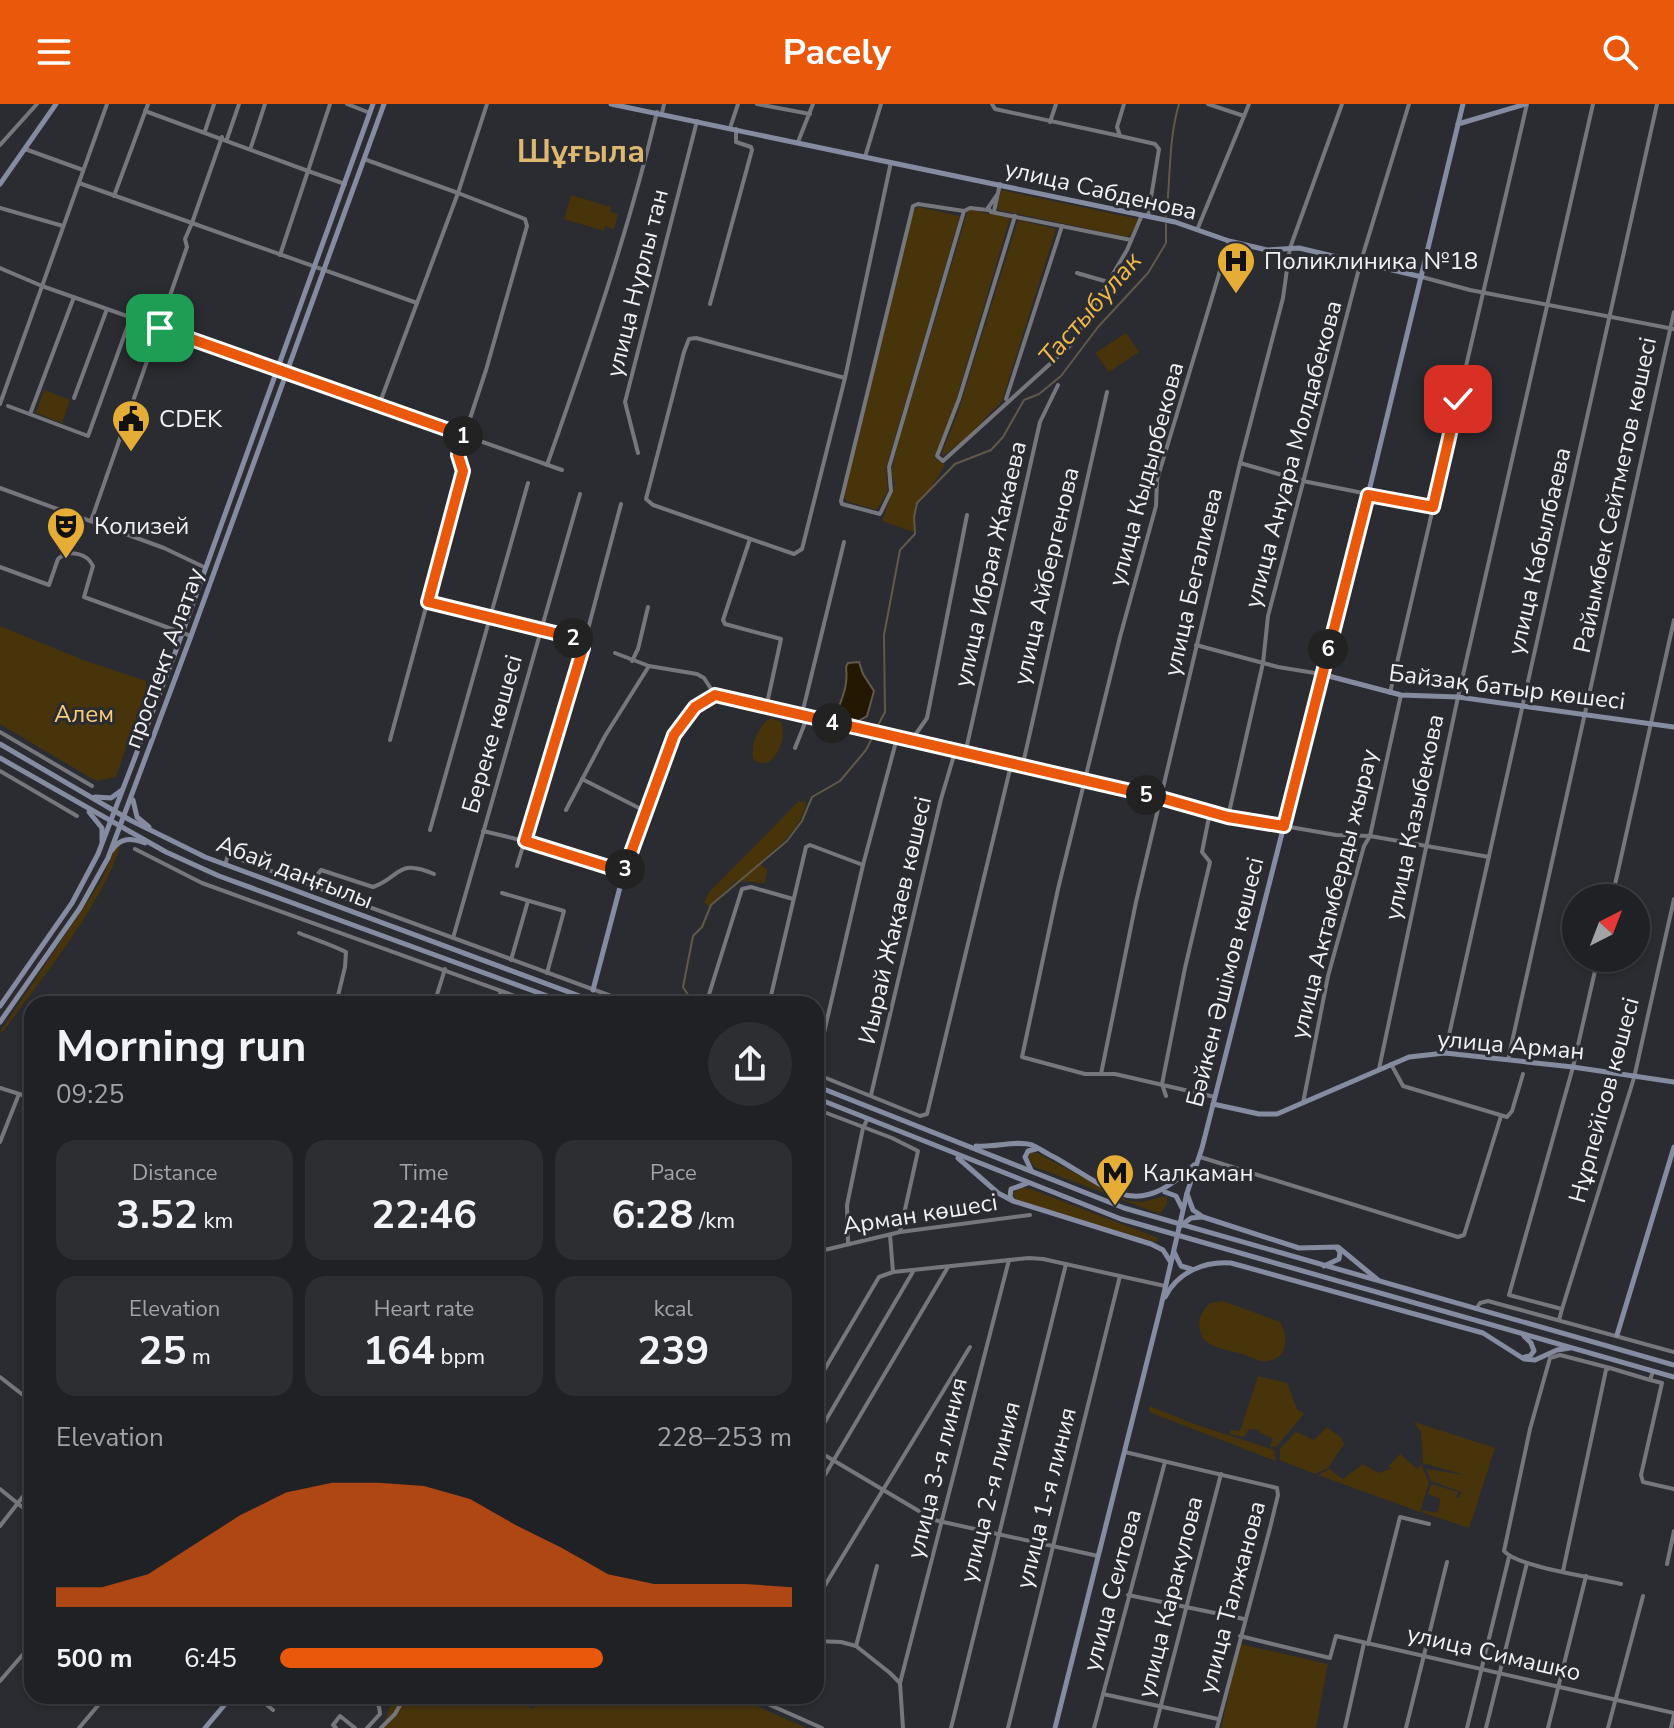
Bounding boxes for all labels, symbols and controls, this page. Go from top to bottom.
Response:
text: Pacely [783,28,891,77]
icon: menu [32,30,76,74]
icon: search [1598,30,1642,74]
district label: Шұғыла [517,130,645,173]
street label: улица Сабденова [1002,152,1200,228]
street label: улица Нурлы тан [598,185,676,381]
hospital icon: Поликлиника №18 [1215,240,1257,295]
water label: Тастыбулак [1031,244,1150,374]
place label: Поликлиника №18 [1264,245,1478,277]
pin [126,294,194,362]
street label: улица Ануара Молдабекова [1237,297,1349,611]
icon: arrive [138,306,182,350]
street label: Райымбек Сейтметов көшесі [1566,334,1664,656]
street label: улица Кыдырбекова [1101,358,1191,590]
pin [1424,365,1492,433]
icon: check [1436,377,1480,421]
public building icon: CDEK [110,398,152,453]
place label: CDEK [159,403,223,435]
pin: 1 [443,416,483,456]
text: 1 [456,421,470,451]
street label: улица Ибрая Жакаева [946,438,1034,690]
street label: улица Кабылбаева [1500,444,1578,658]
street label: улица Айбергенова [1005,464,1087,688]
street label: улица Бегалиева [1156,485,1230,679]
theatre icon: Колизей [45,505,87,560]
place label: Колизей [94,510,189,542]
street label: проспект Алатау [116,563,212,753]
pin: 2 [553,618,593,658]
text: 2 [566,623,580,653]
pin: 6 [1308,629,1348,669]
text: 6 [1321,634,1335,664]
street label: Береке көшесі [454,651,530,817]
street label: Байзақ батыр көшесі [1387,657,1627,717]
park label: Алем [54,698,114,730]
pin: 4 [812,703,852,743]
text: 4 [825,708,839,738]
street label: улица Казыбекова [1377,711,1451,923]
street label: улица Актамберды жырау [1282,745,1386,1042]
pin: 5 [1126,775,1166,815]
text: 5 [1139,780,1153,810]
street label: Иырай Жақаев көшесі [851,793,939,1047]
street label: Абай даңғылы [212,827,378,917]
pin: 3 [605,849,645,889]
text: 3 [618,854,632,884]
street label: Бәйкен Әшімов көшесі [1178,854,1272,1110]
north arrow [1562,884,1650,972]
map controls [1562,884,1650,972]
street label: Нұрпейісов көшесі [1561,994,1647,1206]
text: Morning run [56,1017,306,1077]
button: share [708,1022,792,1106]
street label: улица Арман [1436,1023,1586,1067]
text: 09:25 [56,1077,124,1112]
metro station icon: Калкаман [1094,1152,1136,1207]
place label: Калкаман [1143,1157,1254,1189]
text: Distance [132,1158,217,1188]
text: Time [400,1158,448,1188]
text: Pace [650,1158,697,1188]
street label: Арман көшесі [840,1186,1000,1242]
text: 3.52 [116,1188,198,1242]
text: 22:46 [371,1188,477,1242]
text: 6:28 [612,1188,693,1242]
text: km [198,1206,233,1236]
text: /km [693,1206,735,1236]
text: Elevation [129,1294,220,1324]
text: Heart rate [374,1294,474,1324]
text: kcal [654,1294,693,1324]
text: 25 [138,1324,186,1378]
text: 164 [363,1324,435,1378]
text: 239 [637,1324,709,1378]
text: m [186,1342,211,1372]
text: bpm [435,1342,485,1372]
street label: улица 3-я линия [899,1374,975,1562]
street label: улица 2-я линия [952,1398,1028,1586]
street label: улица 1-я линия [1008,1404,1084,1592]
text: Elevation [56,1420,164,1455]
text: 228–253 m [656,1420,792,1455]
street label: улица Каракулова [1129,1493,1211,1701]
street label: улица Талжанова [1191,1497,1273,1697]
street label: улица Сеитова [1075,1506,1149,1674]
street label: улица Симашко [1404,1617,1584,1689]
text: 500 m [56,1641,133,1676]
text: 6:45 [184,1641,237,1676]

